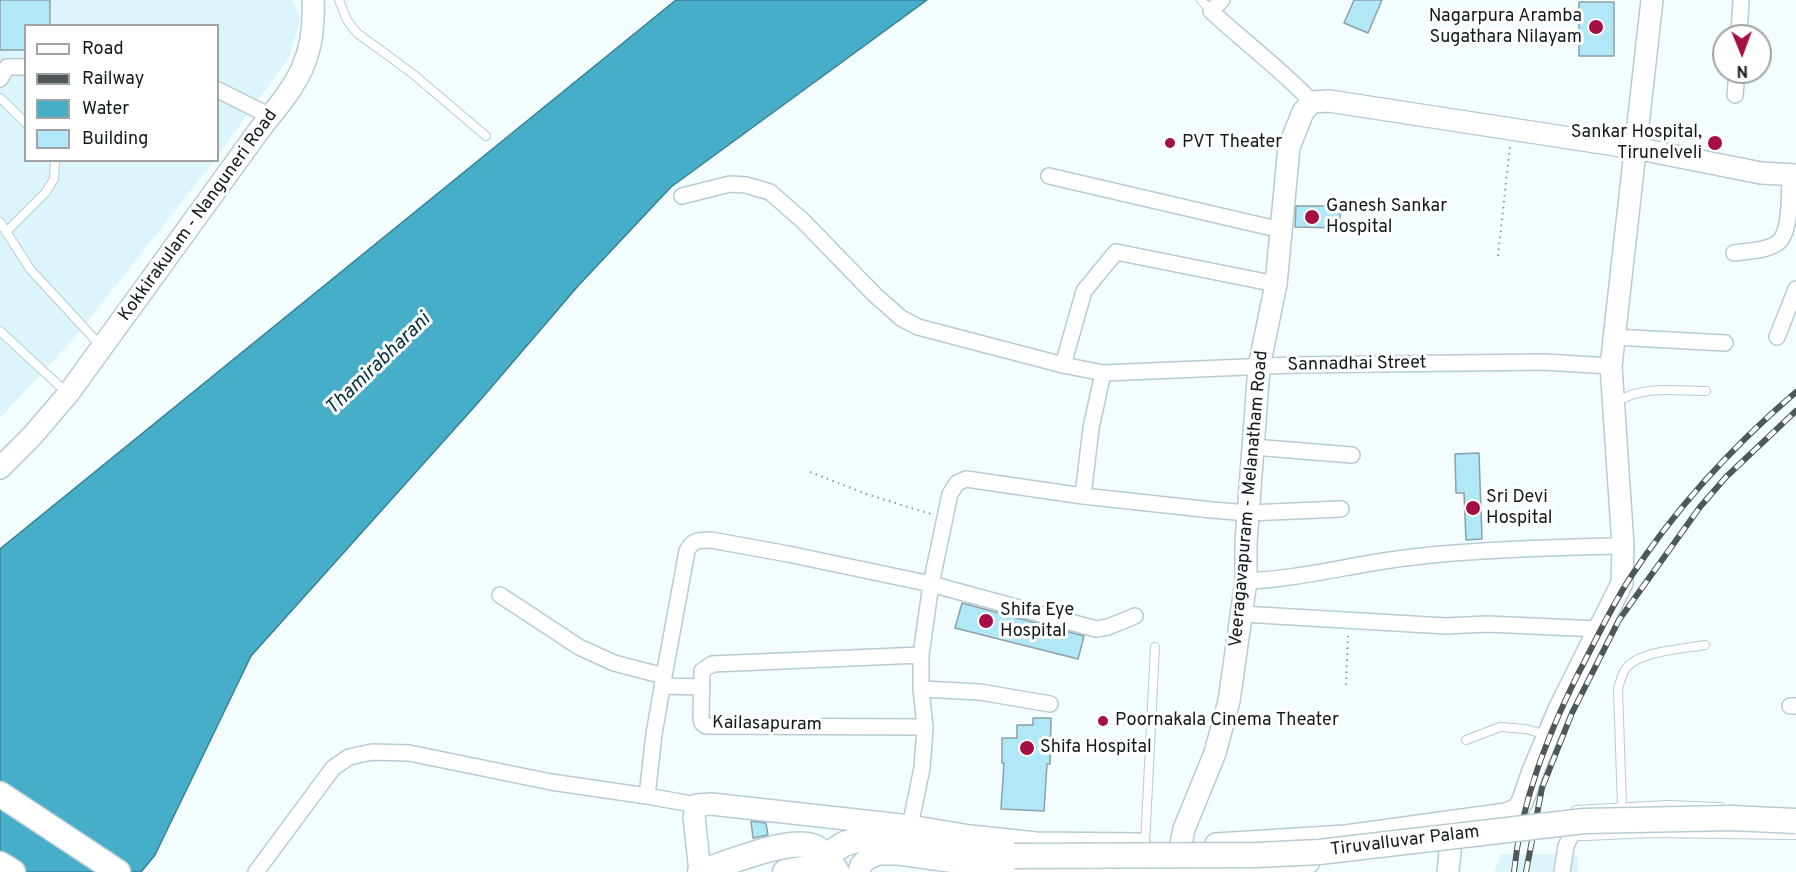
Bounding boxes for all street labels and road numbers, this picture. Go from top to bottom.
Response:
street label: Kokkirakulam - Nanguneri Road [115,106,283,326]
street label: Veeragavapuram - Melanatham Road [1226,350,1274,648]
street label: Sannadhai Street [1287,353,1427,377]
street label: Kailasapuram [712,713,822,737]
street label: Tiruvalluvar Palam [1329,822,1481,862]

